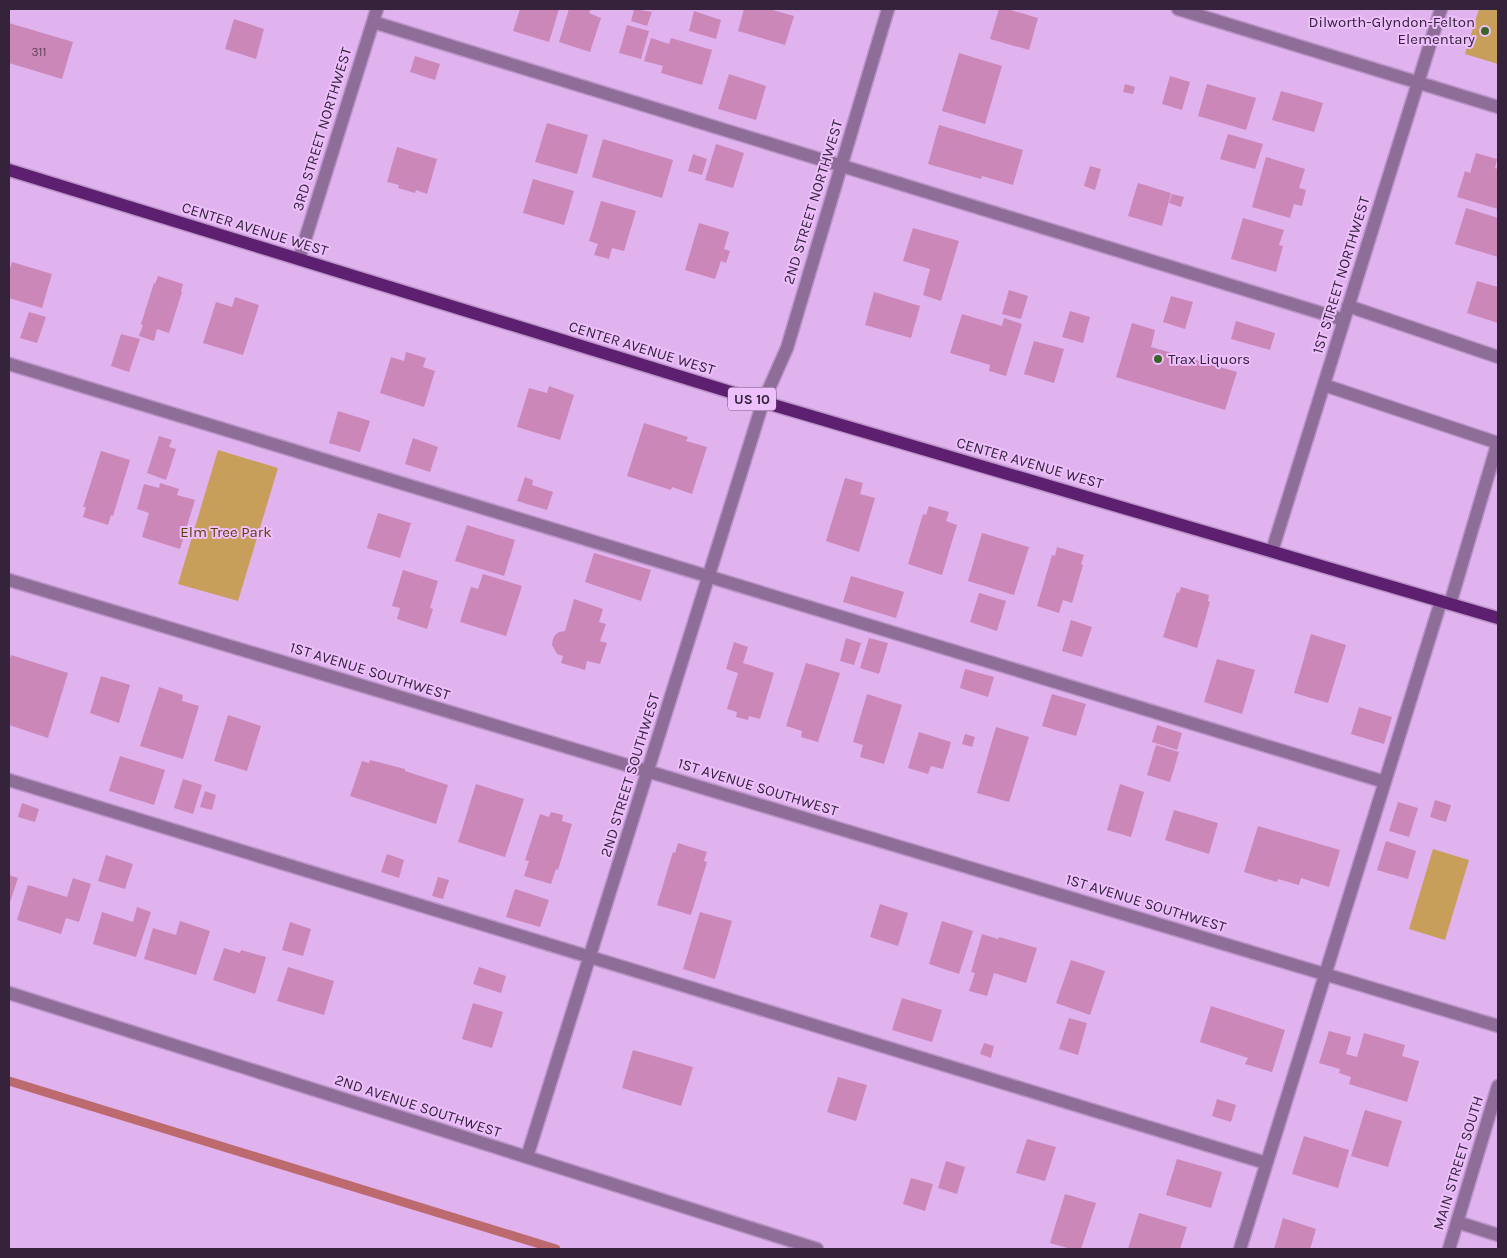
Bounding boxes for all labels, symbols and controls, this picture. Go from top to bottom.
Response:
place label: Dilworth-Glyndon-Felton Elementary [1309,13,1475,48]
marker: Dilworth-Glyndon-Felton Elementary [1479,25,1491,37]
street label: 3RD STREET NORTHWEST [289,44,356,213]
house number: 311 [31,45,47,59]
street label: 2ND STREET NORTHWEST [779,117,847,286]
street label: 1ST STREET NORTHWEST [1308,194,1374,356]
street label: CENTER AVENUE WEST [180,198,331,260]
street label: CENTER AVENUE WEST [567,317,718,379]
place label: Trax Liquors [1168,350,1250,368]
marker: Trax Liquors [1152,353,1164,365]
road number: US 10 [728,388,776,410]
street label: CENTER AVENUE WEST [954,433,1106,493]
park label: Elm Tree Park [180,523,272,541]
street label: 1ST AVENUE SOUTHWEST [288,638,453,704]
street label: 2ND STREET SOUTHWEST [596,690,664,859]
street label: 1ST AVENUE SOUTHWEST [676,754,841,820]
street label: 1ST AVENUE SOUTHWEST [1064,870,1229,936]
street label: 2ND AVENUE SOUTHWEST [332,1071,504,1142]
street label: MAIN STREET SOUTH [1429,1094,1487,1232]

